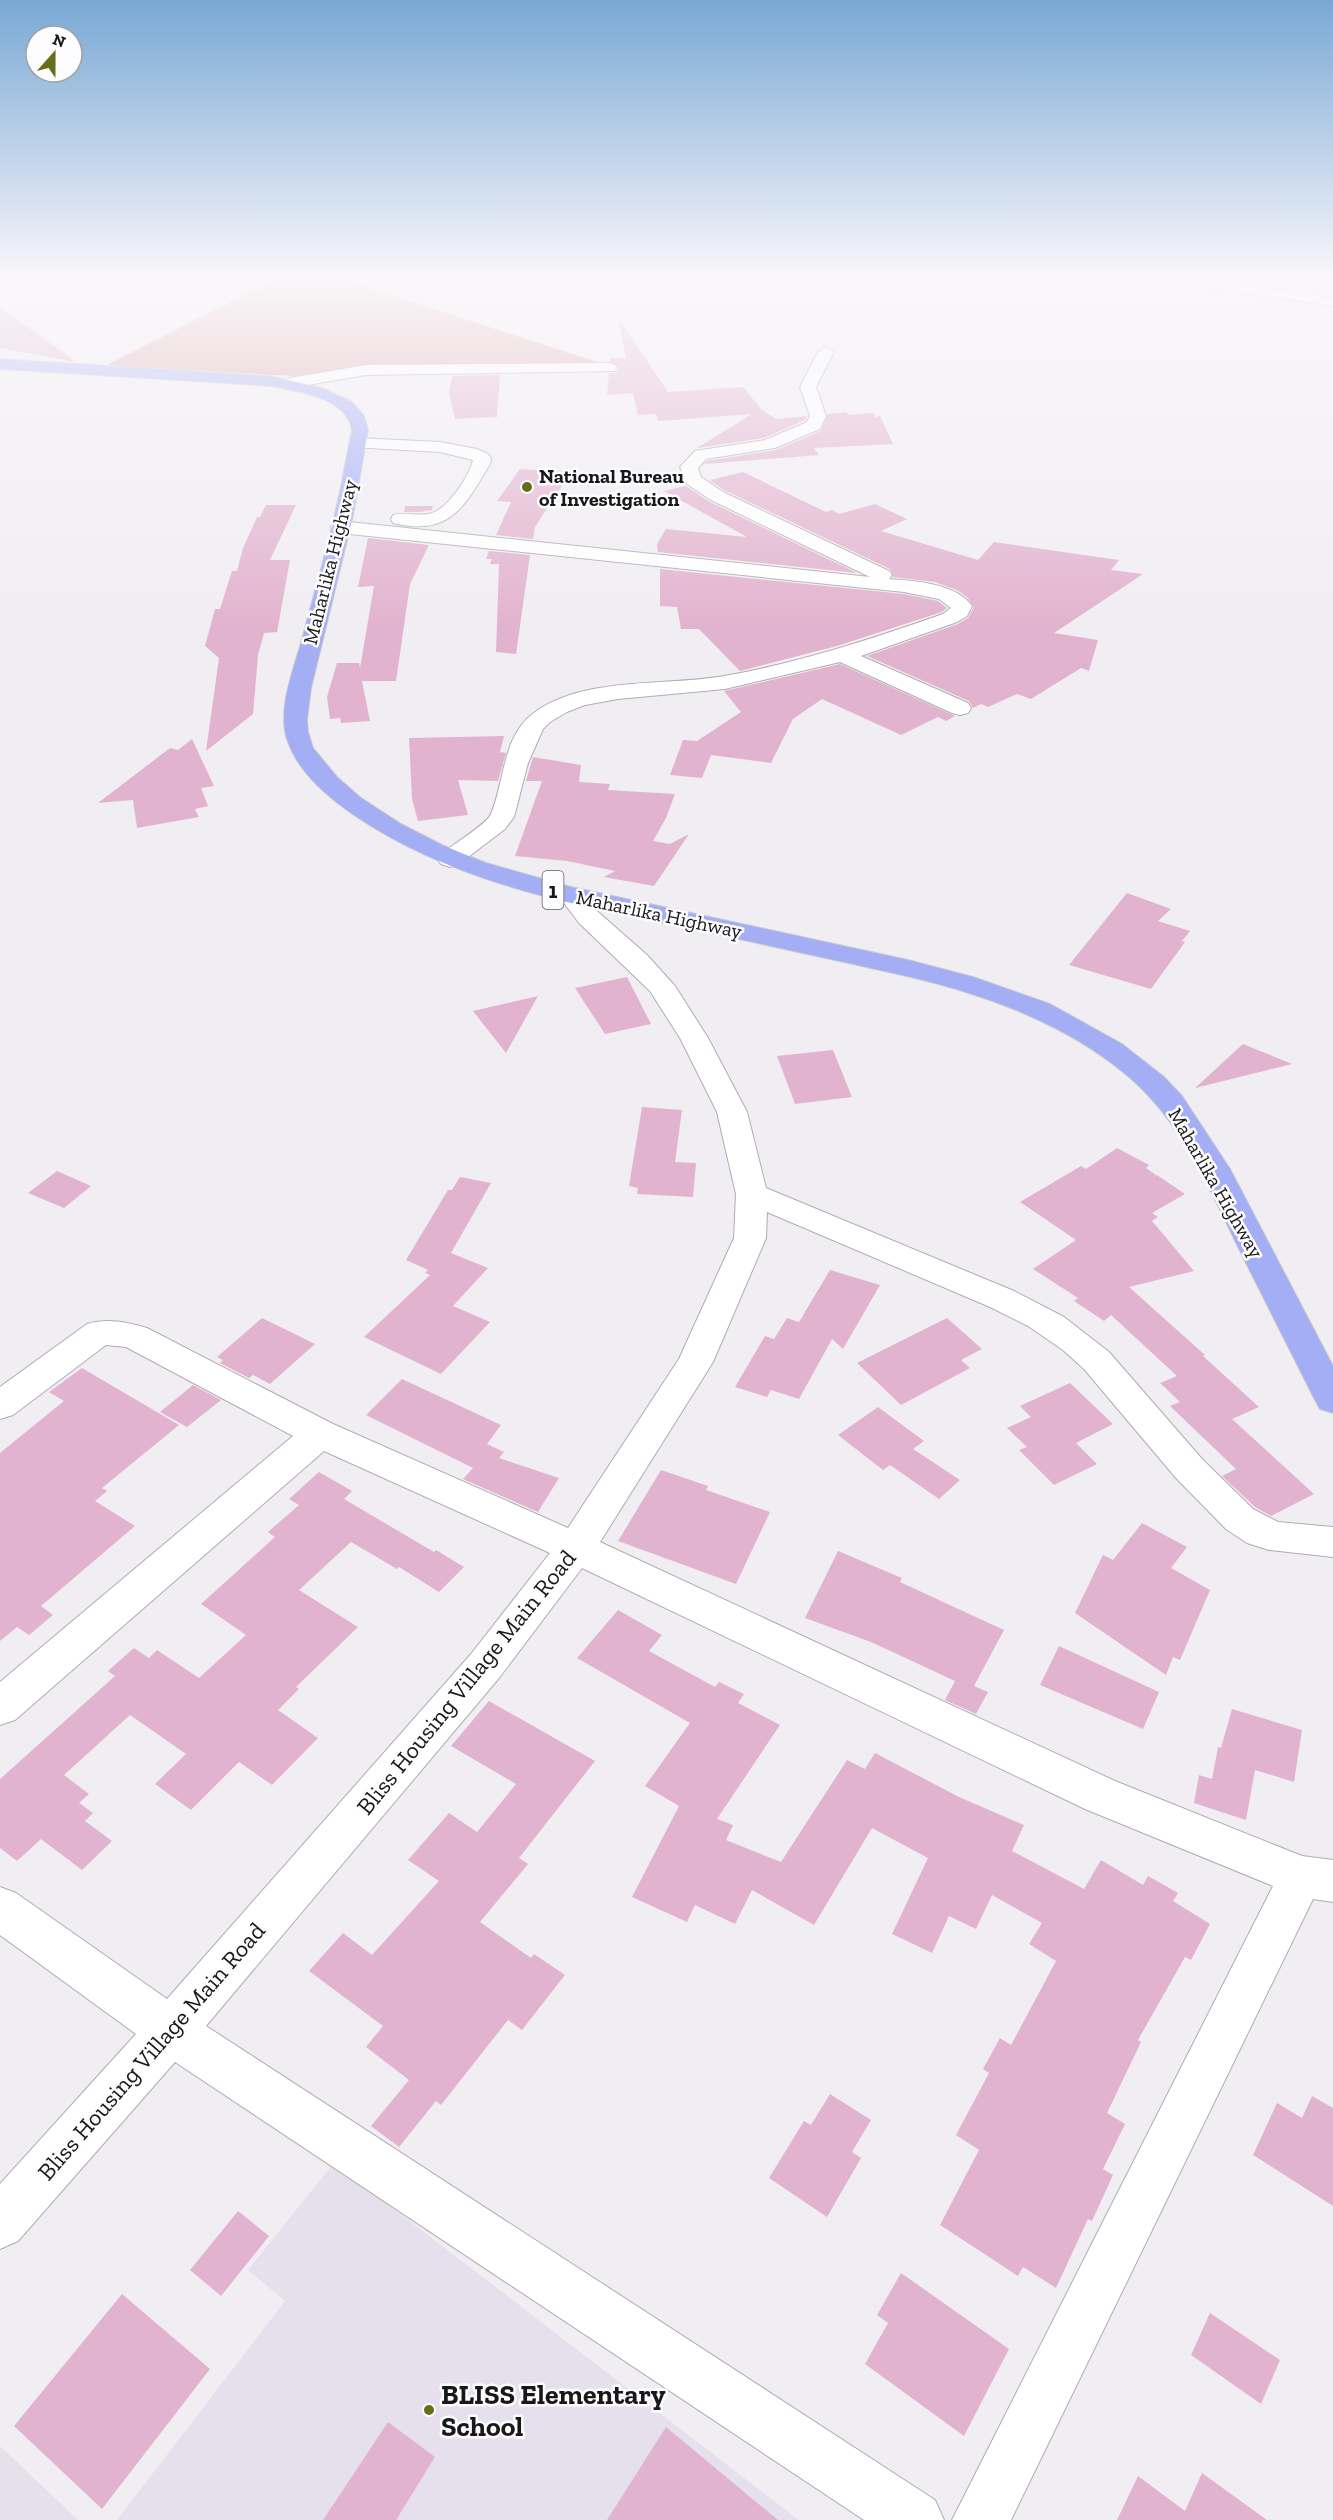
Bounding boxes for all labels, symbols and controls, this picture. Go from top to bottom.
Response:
north arrow [24,24,84,84]
text: N [50,29,68,52]
place label: National Bureau of Investigation [539,464,684,511]
street label: Maharlika Highway [298,476,362,647]
marker: National Bureau of Investigation [520,480,534,494]
road number: 1 [542,871,564,909]
street label: Maharlika Highway [574,885,745,943]
street label: Maharlika Highway [1163,1104,1269,1263]
street label: Bliss Housing Village Main Road [350,1544,582,1820]
street label: Bliss Housing Village Main Road [31,1916,271,2186]
place label: BLISS Elementary School [441,2378,666,2443]
marker: BLISS Elementary School [422,2403,436,2417]

